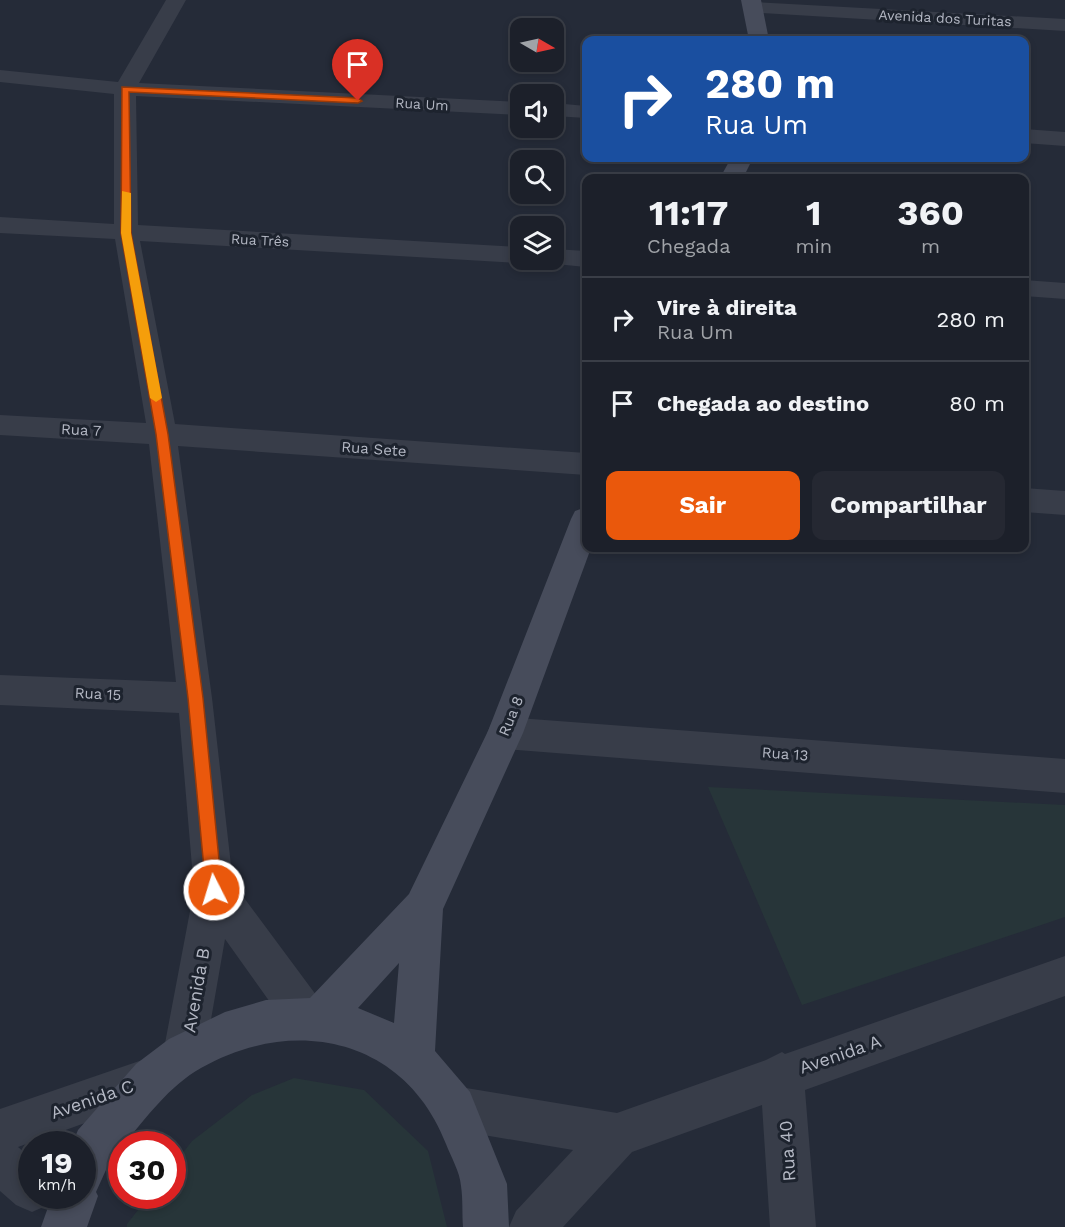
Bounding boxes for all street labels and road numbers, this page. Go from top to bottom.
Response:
street label: Avenida dos Turitas [878,7,1012,29]
street label: Rua Um [395,95,449,113]
street label: Rua Três [231,230,289,250]
street label: Rua 7 [60,420,102,440]
street label: Rua Sete [341,438,407,460]
street label: Rua 15 [74,684,122,704]
street label: Rua 8 [495,693,527,739]
street label: Rua 13 [761,743,809,765]
street label: Avenida B [178,946,214,1034]
street label: Avenida A [796,1030,884,1078]
street label: Avenida C [48,1075,136,1123]
street label: Rua 40 [774,1120,800,1182]

